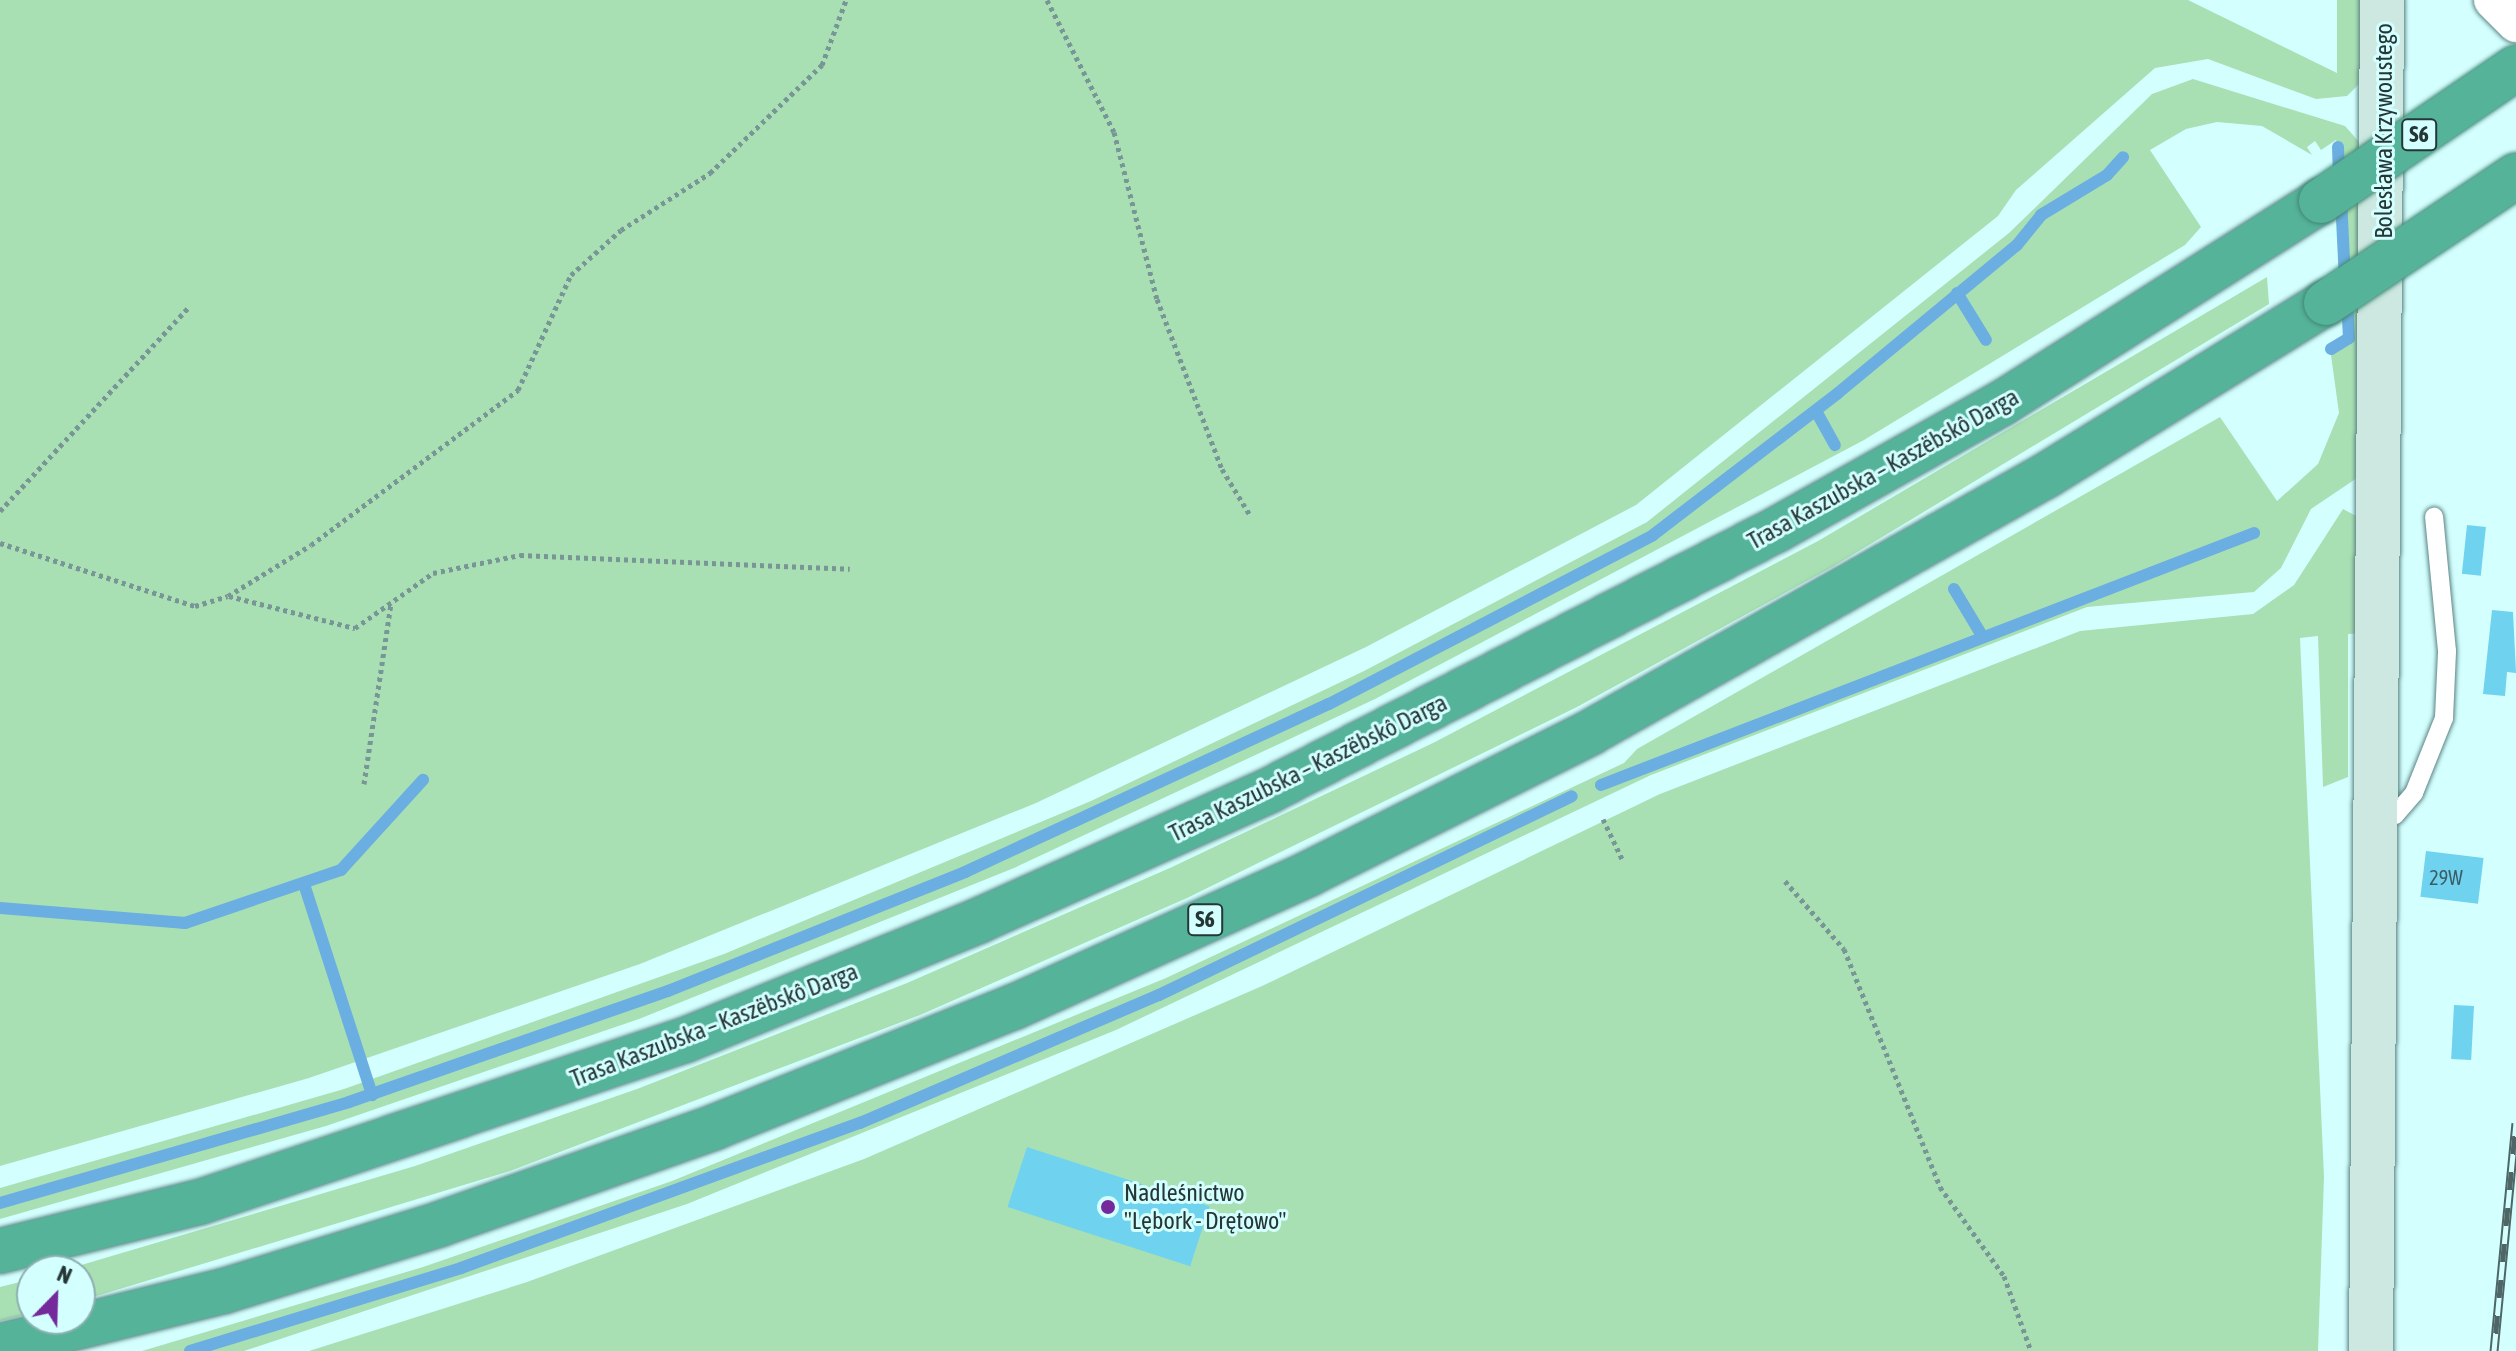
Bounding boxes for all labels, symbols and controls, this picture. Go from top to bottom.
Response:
street label: Bolesława Krzywoustego [2370,23,2398,239]
road number: S6 [2401,117,2437,153]
street label: Trasa Kaszubska – Kaszëbskô Darga [1742,382,2024,556]
street label: Trasa Kaszubska – Kaszëbskô Darga [1164,688,1452,848]
house number: 29W [2429,865,2463,889]
road number: S6 [1187,902,1223,938]
street label: Trasa Kaszubska – Kaszëbskô Darga [566,957,862,1093]
place label: Nadleśnictwo "Lębork - Drętowo" [1124,1179,1286,1235]
marker: Nadleśnictwo "Lębork - Drętowo" [1099,1198,1117,1216]
north arrow [16,1255,96,1335]
text: N [54,1260,76,1289]

